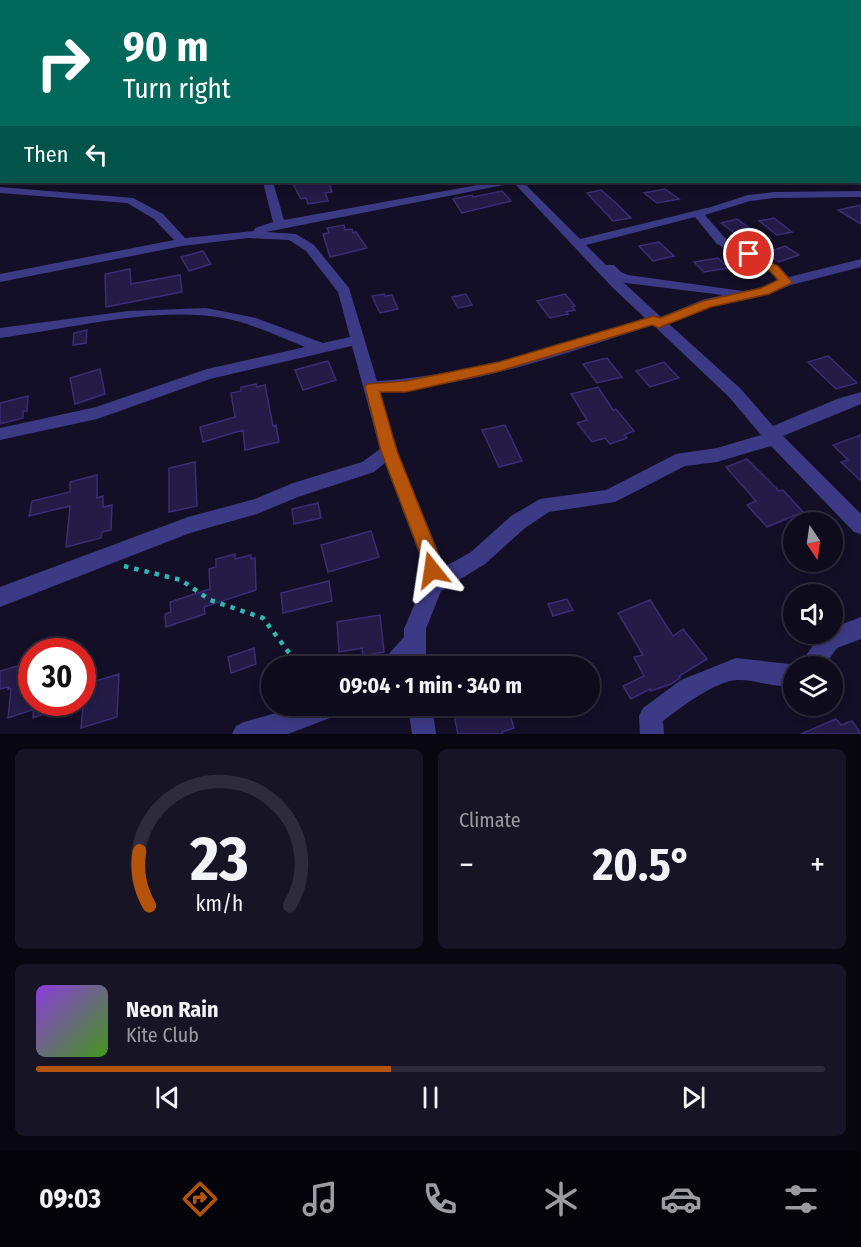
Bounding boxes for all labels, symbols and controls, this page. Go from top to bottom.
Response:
text: 90 m [123,22,208,72]
icon: right [24,24,102,102]
text: Turn right [123,73,231,105]
icon: left [80,138,113,171]
text: Then [24,141,68,168]
pin [723,228,774,279]
icon: arrive [732,237,765,270]
north arrow [783,512,843,572]
map controls [783,512,843,716]
position arrow [400,538,464,602]
button: sound [783,584,843,644]
speed limit sign: 30 [18,638,96,716]
button: layers [783,656,843,716]
text: 09:04 · 1 min · 340 m [339,672,522,699]
text: Climate [459,808,521,832]
text: 23 [189,822,248,897]
text: 20.5° [592,838,691,892]
text: − [459,845,474,885]
text: + [810,845,825,885]
text: km/h [195,891,243,917]
text: Neon Rain [126,996,219,1023]
text: Kite Club [126,1023,199,1047]
icon: previous [151,1081,184,1114]
icon: pause [414,1081,447,1114]
icon: next [677,1081,710,1114]
icon: directions [179,1178,221,1220]
icon: music [299,1178,341,1220]
icon: phone [419,1178,461,1220]
icon: climate [540,1178,582,1220]
icon: car [660,1178,702,1220]
icon: filters [780,1178,822,1220]
text: 09:03 [39,1183,101,1215]

